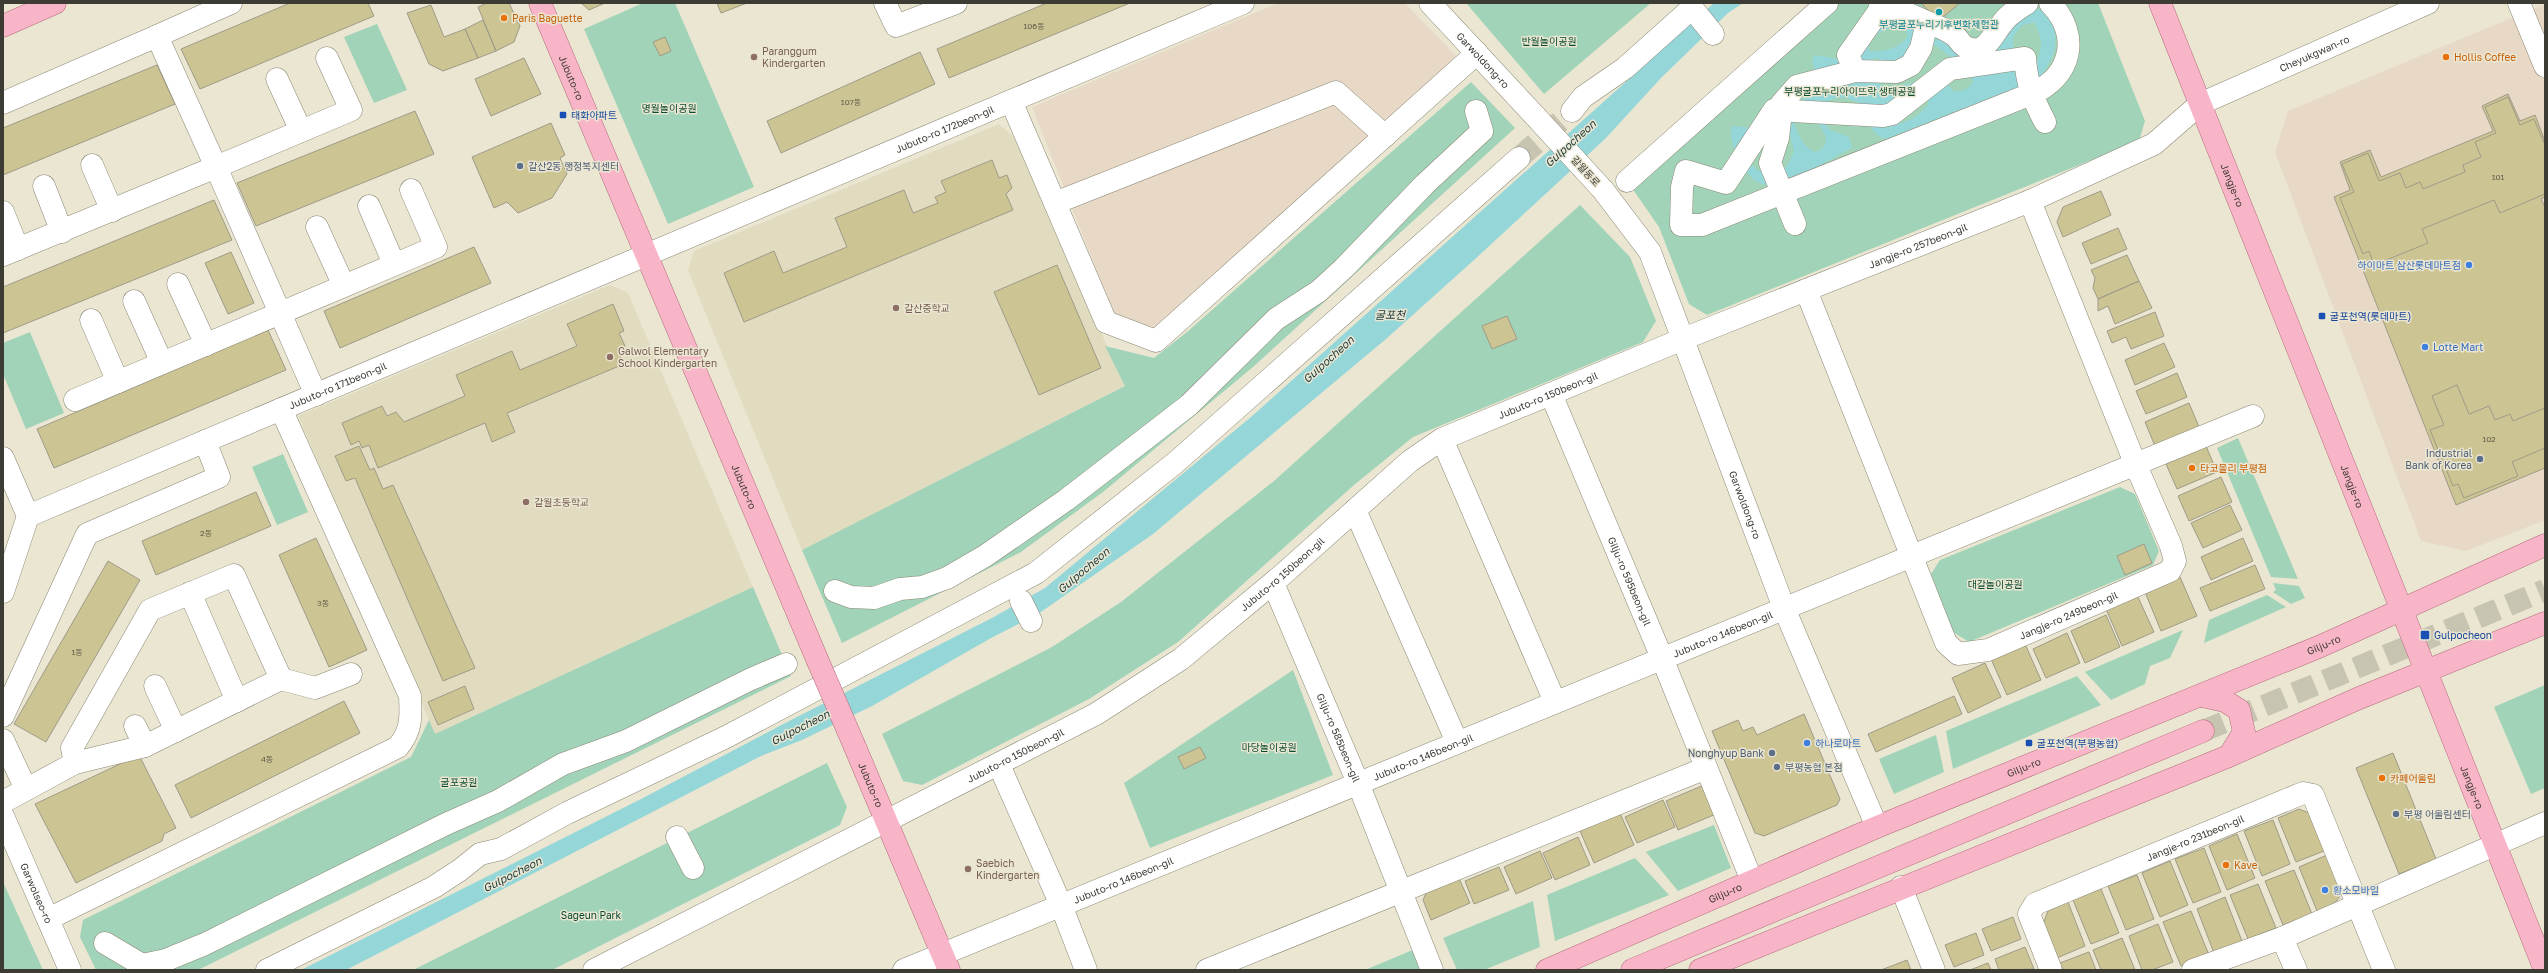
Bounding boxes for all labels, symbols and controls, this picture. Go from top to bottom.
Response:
marker: 부평굴포누리기후변화체험관 [1934,7,1944,17]
place label: Paris Baguette [512,12,583,24]
marker: Paris Baguette [499,13,509,23]
place label: 부평굴포누리기후변화체험관 [1879,18,2000,30]
house number: 106동 [1023,21,1045,31]
street label: Garwoldong-ro [1454,30,1512,91]
street label: Cheyukgwan-ro [2277,33,2351,74]
park label: 반월놀이공원 [1521,35,1577,47]
place label: Paranggum Kindergarten [762,45,825,69]
place label: Hollis Coffee [2454,51,2516,63]
marker: Paranggum Kindergarten [749,52,759,62]
marker: Hollis Coffee [2441,52,2451,62]
street label: Jubuto-ro [557,53,586,102]
park label: 부평굴포누리아이뜨락 생태공원 [1784,85,1916,97]
house number: 107동 [841,97,861,107]
park label: 명월놀이공원 [641,102,697,114]
street label: Jubuto-ro 172beon-gil [894,103,996,155]
place label: 태화아파트 [571,109,617,121]
marker: 태화아파트 [558,110,568,120]
water label: Gulpocheon [1542,116,1600,170]
street label: 갈월동로 [1569,153,1603,189]
place label: 갈산2동 행정복지센터 [528,160,619,172]
marker: 갈산2동 행정복지센터 [515,161,525,171]
street label: Jangje-ro [2218,162,2247,209]
house number: 101 [2492,172,2504,182]
street label: Jangje-ro 257beon-gil [1867,221,1969,271]
place label: 하이마트 삼산롯데마트점 [2357,259,2461,271]
marker: 하이마트 삼산롯데마트점 [2464,260,2474,270]
place label: 갈산중학교 [904,302,950,314]
marker: 갈산중학교 [891,303,901,313]
water label: 굴포천 [1375,308,1407,321]
place label: 굴포천역(롯데마트) [2330,310,2411,322]
marker: 굴포천역(롯데마트) [2317,311,2327,321]
water label: Gulpocheon [1300,332,1358,386]
place label: Lotte Mart [2433,341,2483,353]
marker: Lotte Mart [2420,342,2430,352]
place label: Galwol Elementary School Kindergarten [618,345,717,369]
marker: Galwol Elementary School Kindergarten [605,352,615,362]
street label: Jubuto-ro 171beon-gil [287,359,388,411]
street label: Jubuto-ro 150beon-gil [1496,369,1600,421]
house number: 102 [2482,434,2496,444]
place label: Industrial Bank of Korea [2405,447,2472,471]
marker: Industrial Bank of Korea [2475,454,2485,464]
street label: Jubuto-ro [729,462,759,511]
place label: 타코몰리 부평점 [2200,462,2267,474]
marker: 타코몰리 부평점 [2187,463,2197,473]
street label: Jangje-ro [2338,463,2366,510]
street label: Garwoldong-ro [1727,469,1763,541]
place label: 갈월초등학교 [534,496,589,508]
marker: 갈월초등학교 [521,497,531,507]
house number: 2동 [200,528,212,538]
street label: Jubuto-ro 150beon-gil [1238,534,1327,613]
street label: Gilju-ro 595beon-gil [1606,535,1654,627]
water label: Gulpocheon [1054,544,1113,596]
park label: 대갈놀이공원 [1967,578,2023,590]
street label: Jangje-ro 249beon-gil [2017,588,2120,642]
house number: 3동 [317,598,329,608]
street label: Jubuto-ro 146beon-gil [1671,608,1774,660]
marker: Gulpocheon [2419,629,2431,641]
place label: Gulpocheon [2434,629,2492,641]
street label: Gilju-ro [2305,632,2342,657]
house number: 1동 [71,647,83,657]
street label: Gilju-ro 585beon-gil [1315,691,1363,784]
water label: Gulpocheon [769,706,833,748]
street label: Jubuto-ro 150beon-gil [965,726,1066,785]
street label: Jubuto-ro 146beon-gil [1371,731,1475,783]
place label: 하나로마트 [1815,737,1861,749]
place label: 굴포천역(부평농협) [2037,737,2118,749]
marker: 하나로마트 [1802,738,1812,748]
marker: 굴포천역(부평농협) [2024,738,2034,748]
park label: 마당놀이공원 [1241,741,1297,753]
place label: Nonghyup Bank [1688,747,1764,759]
marker: Nonghyup Bank [1767,748,1777,758]
house number: 4동 [261,754,273,764]
street label: Gilju-ro [2005,755,2042,779]
street label: Jubuto-ro [856,761,886,809]
place label: 부평농협 본점 [1785,761,1843,773]
marker: 부평농협 본점 [1772,762,1782,772]
street label: Jangje-ro [2458,764,2486,811]
place label: 카페어울림 [2390,772,2436,784]
marker: 카페어울림 [2377,773,2387,783]
park label: 굴포공원 [441,776,477,788]
place label: 부평 어울림센터 [2404,808,2471,820]
marker: 부평 어울림센터 [2391,809,2401,819]
street label: Jangje-ro 231beon-gil [2144,812,2246,863]
water label: Gulpocheon [481,853,545,895]
street label: Jubuto-ro 146beon-gil [1071,854,1175,906]
place label: Saebich Kindergarten [976,857,1039,881]
place label: Kave [2234,859,2258,871]
marker: Kave [2221,860,2231,870]
street label: Garwolseo-ro [18,861,55,925]
marker: Saebich Kindergarten [963,864,973,874]
street label: Gilju-ro [1706,880,1744,905]
place label: 황소모바일 [2333,884,2379,896]
marker: 황소모바일 [2320,885,2330,895]
park label: Sageun Park [561,909,622,921]

